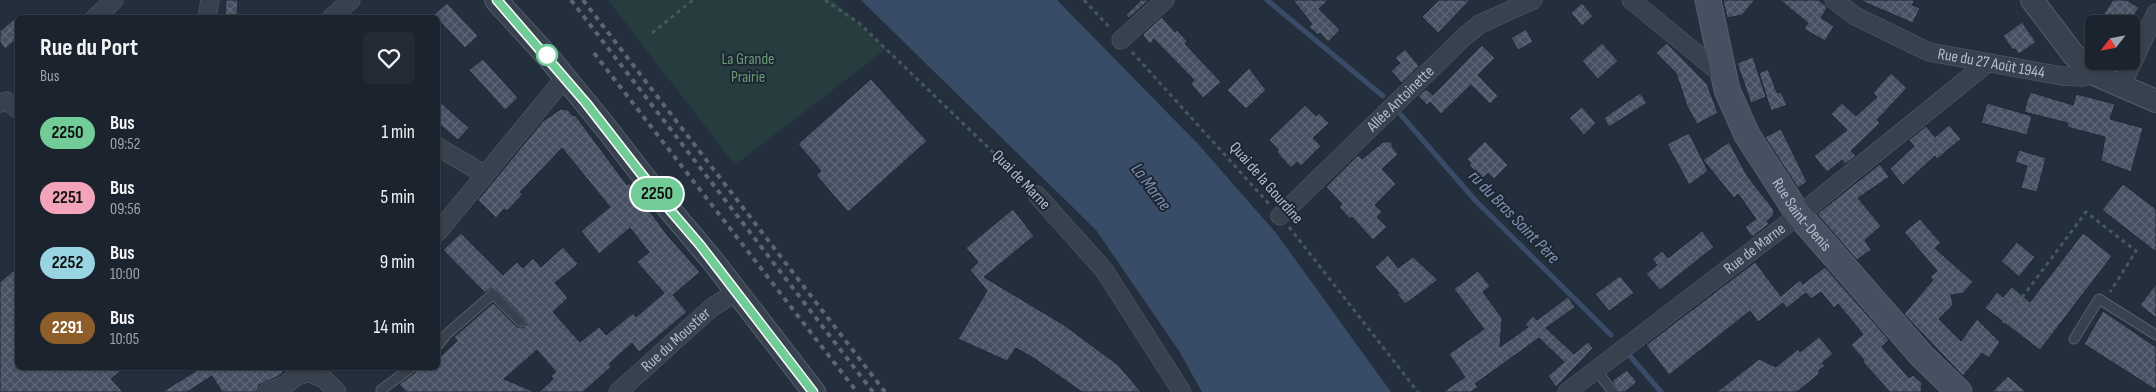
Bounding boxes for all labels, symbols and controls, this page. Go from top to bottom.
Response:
north arrow [2085,15,2140,70]
map controls [2085,15,2140,70]
button: heart [363,32,415,84]
text: Rue du Port [40,33,138,62]
unlabelled marker [536,44,558,66]
street label: Rue du 27 Août 1944 [1936,44,2047,82]
park label: La Grande Prairie [721,50,775,87]
street label: Allée Antoinette [1362,62,1438,136]
text: Bus [40,67,60,86]
text: Bus [110,112,135,135]
text: 1 min [381,121,415,144]
text: 2250 [51,122,84,143]
text: 09:52 [110,135,140,154]
street label: Quai de la Gourdine [1225,138,1307,228]
street label: Quai de Marne [988,146,1054,214]
water label: La Marne [1126,159,1176,215]
water label: ru du Bras Saint Père [1464,166,1564,268]
street label: Rue Saint-Denis [1768,175,1836,255]
text: Bus [110,177,135,200]
line badge: 2250 [622,178,692,210]
text: 2250 [641,183,673,204]
text: 5 min [380,186,415,209]
text: 2251 [52,187,83,208]
text: 09:56 [110,200,141,219]
street label: Rue de Marne [1720,219,1789,278]
text: Bus [110,242,135,265]
text: 9 min [380,251,415,274]
text: 2252 [52,252,83,273]
text: 10:00 [110,265,140,284]
street label: Rue du Moustier [637,303,715,376]
text: Bus [110,307,135,330]
text: 14 min [374,316,415,339]
text: 2291 [52,317,83,338]
text: 10:05 [110,330,139,349]

